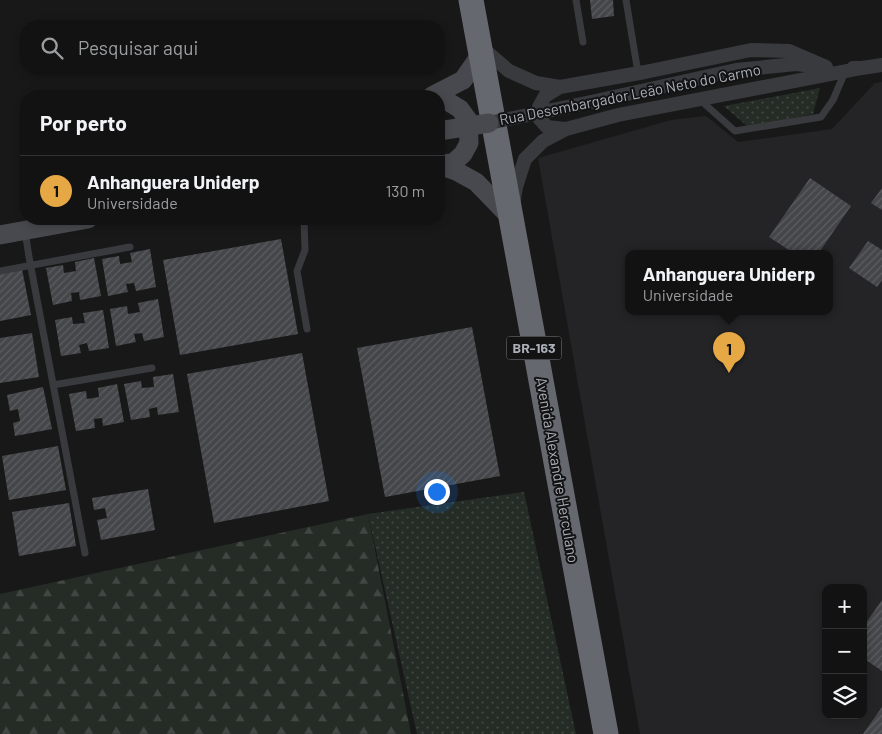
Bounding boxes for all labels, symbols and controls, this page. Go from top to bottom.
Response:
search box [20,20,445,75]
icon: search [38,34,66,62]
text: Pesquisar aqui [78,36,198,59]
street label: Rua Desembargador Leão Neto do Carmo [498,60,762,128]
text: Por perto [40,110,127,135]
text: Anhanguera Uniderp [87,170,260,193]
text: 1 [53,181,59,200]
text: 130 m [386,181,425,200]
text: Universidade [87,193,178,212]
popup [625,250,833,315]
text: Anhanguera Uniderp [643,262,815,285]
text: Universidade [643,285,733,304]
pin: 1 [713,332,745,373]
road number: BR-163 [506,336,562,359]
street label: Avenida Alexandre Herculano [533,376,583,564]
your location [424,479,450,505]
map controls [822,584,867,719]
button: + [822,584,867,629]
button: − [822,629,867,674]
button: layers [822,674,867,719]

